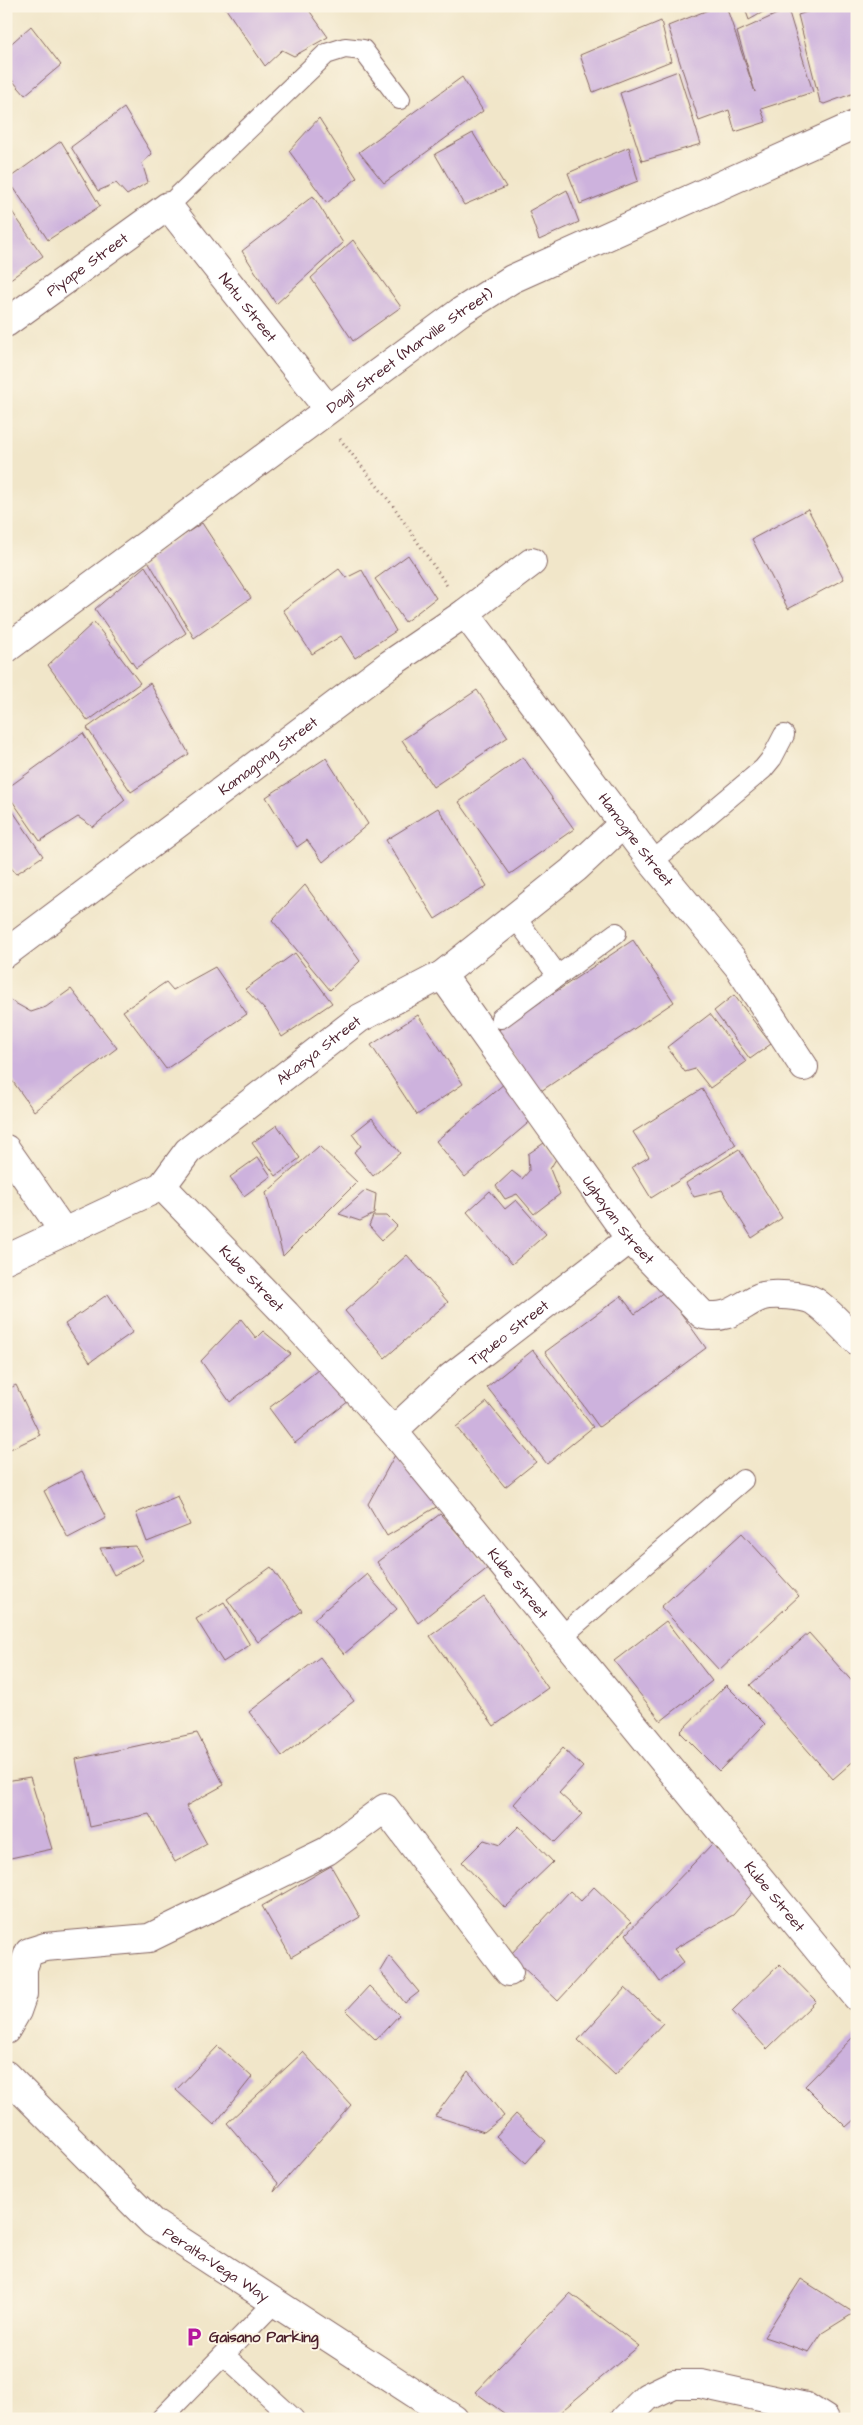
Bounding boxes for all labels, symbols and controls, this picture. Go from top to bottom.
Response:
street label: Piyape Street [42,228,133,302]
street label: Natu Street [214,269,282,347]
street label: Dagil Street (Marville Street) [322,284,497,419]
street label: Kamagong Street [214,712,323,801]
street label: Hamogne Street [593,789,678,891]
street label: Akasya Street [272,1011,366,1090]
street label: Ughayan Street [577,1172,659,1269]
street label: Kube Street [214,1241,289,1317]
street label: Tipueo Street [464,1295,554,1371]
street label: Kube Street [482,1544,553,1624]
street label: Kube Street [739,1857,810,1937]
street label: Peralta-Vega Way [159,2222,273,2308]
parking icon: Gaisano Parking [183,2326,205,2348]
place label: Gaisano Parking [209,2327,319,2350]

